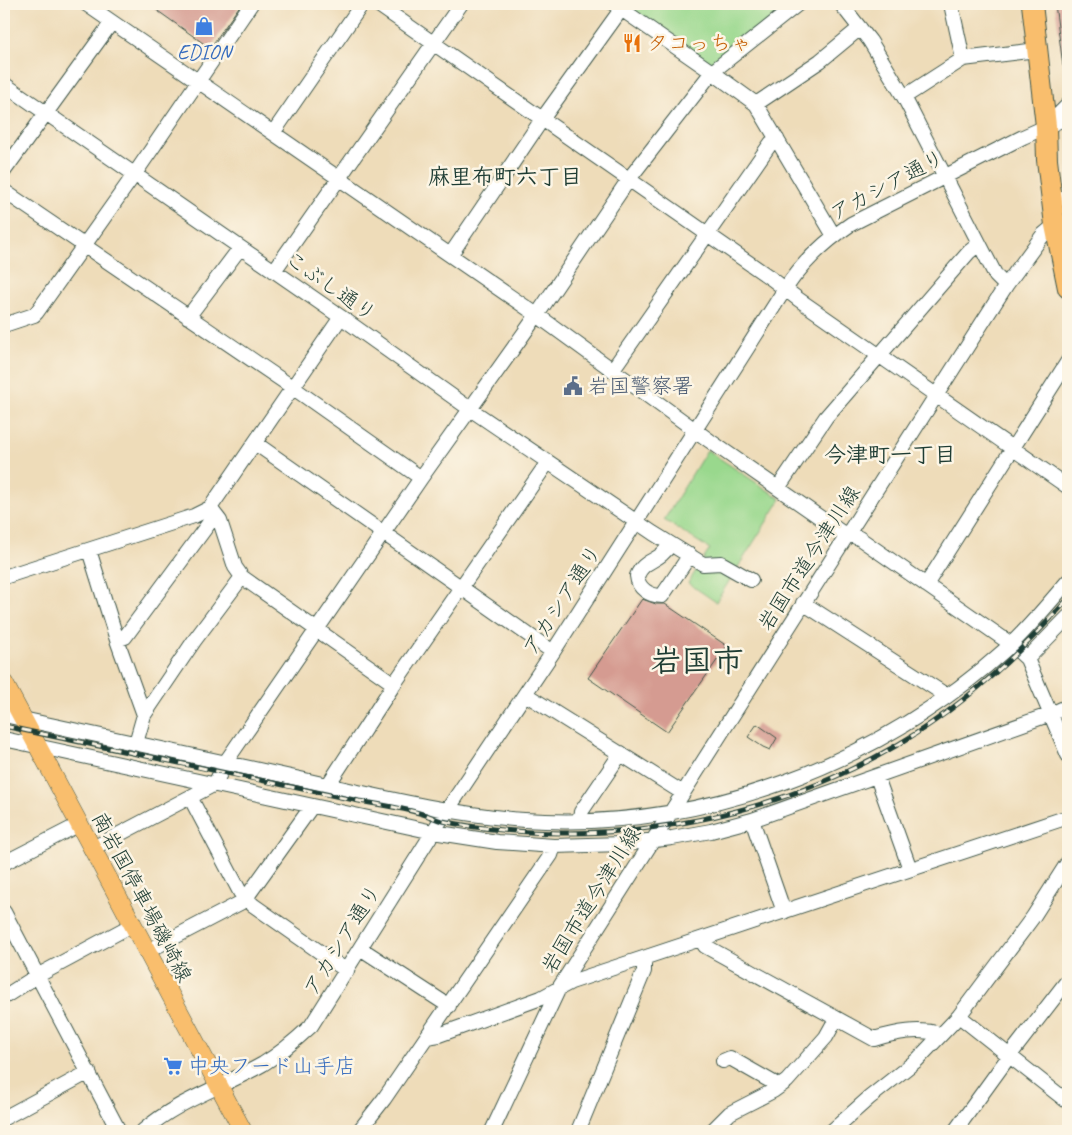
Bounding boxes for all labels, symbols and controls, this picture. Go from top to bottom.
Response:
shop icon: EDION [193,15,215,37]
place label: タコっちゃ [647,30,752,56]
restaurant icon: タコっちゃ [621,32,643,54]
place label: EDION [177,39,234,65]
street label: アカシア通り [825,144,949,226]
district label: 麻里布町六丁目 [428,163,582,191]
street label: こぶし通り [281,245,381,327]
place label: 岩国警察署 [588,373,693,399]
public building icon: 岩国警察署 [562,375,584,397]
district label: 今津町一丁目 [824,441,956,469]
street label: 岩国市道今津川線 [752,480,866,636]
street label: アカシア通り [517,540,607,660]
district label: 岩国市 [651,641,744,680]
street label: 南岩国停車場磯崎線 [86,807,198,987]
street label: 岩国市道今津川線 [535,822,647,978]
street label: アカシア通り [298,880,386,1000]
place label: 中央フード山手店 [188,1053,356,1079]
supermarket icon: 中央フード山手店 [162,1055,184,1077]

